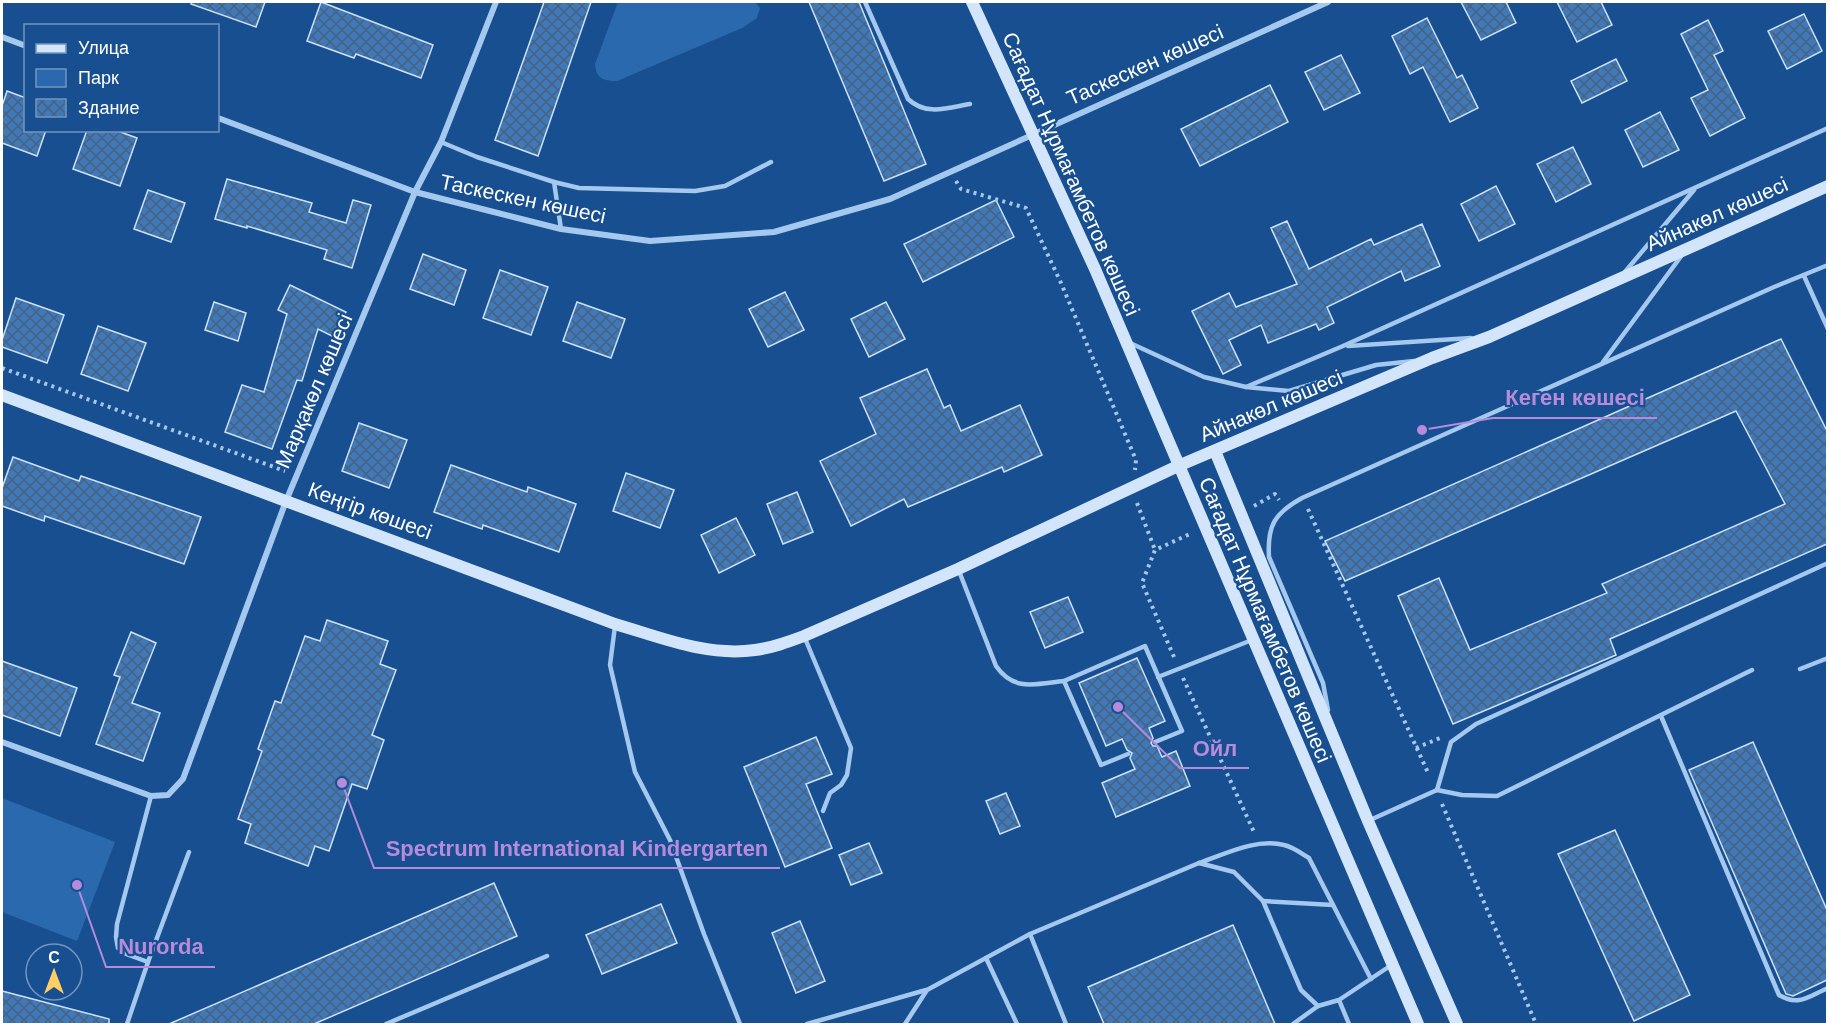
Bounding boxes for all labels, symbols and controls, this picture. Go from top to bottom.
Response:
street label: Таскескен көшесі [1063,20,1227,109]
legend [24,24,219,132]
street label: Сағадат Нұрмағамбетов көшесі [998,29,1145,319]
text: Улица [78,38,130,58]
text: Парк [78,68,119,88]
text: Здание [78,98,139,118]
street label: Таскескен көшесі [438,170,608,227]
street label: Айнакөл көшесі [1642,172,1791,255]
street label: Марқакөл көшесі [271,310,356,471]
street label: Айнакөл көшесі [1196,365,1346,446]
callout: Кеген көшесі [1493,378,1657,418]
text: Кеген көшесі [1505,385,1645,410]
street label: Сағадат Нұрмағамбетов көшесі [1195,474,1336,766]
street label: Кеңгір көшесі [305,478,435,544]
callout: Ойл [1180,728,1249,768]
text: Ойл [1193,736,1237,761]
callout: Spectrum International Kindergarten [374,828,780,868]
text: Spectrum International Kindergarten [386,836,768,861]
callout: Nurorda [106,927,215,967]
text: Nurorda [118,934,205,959]
north arrow [24,942,84,1002]
text: С [48,949,60,966]

